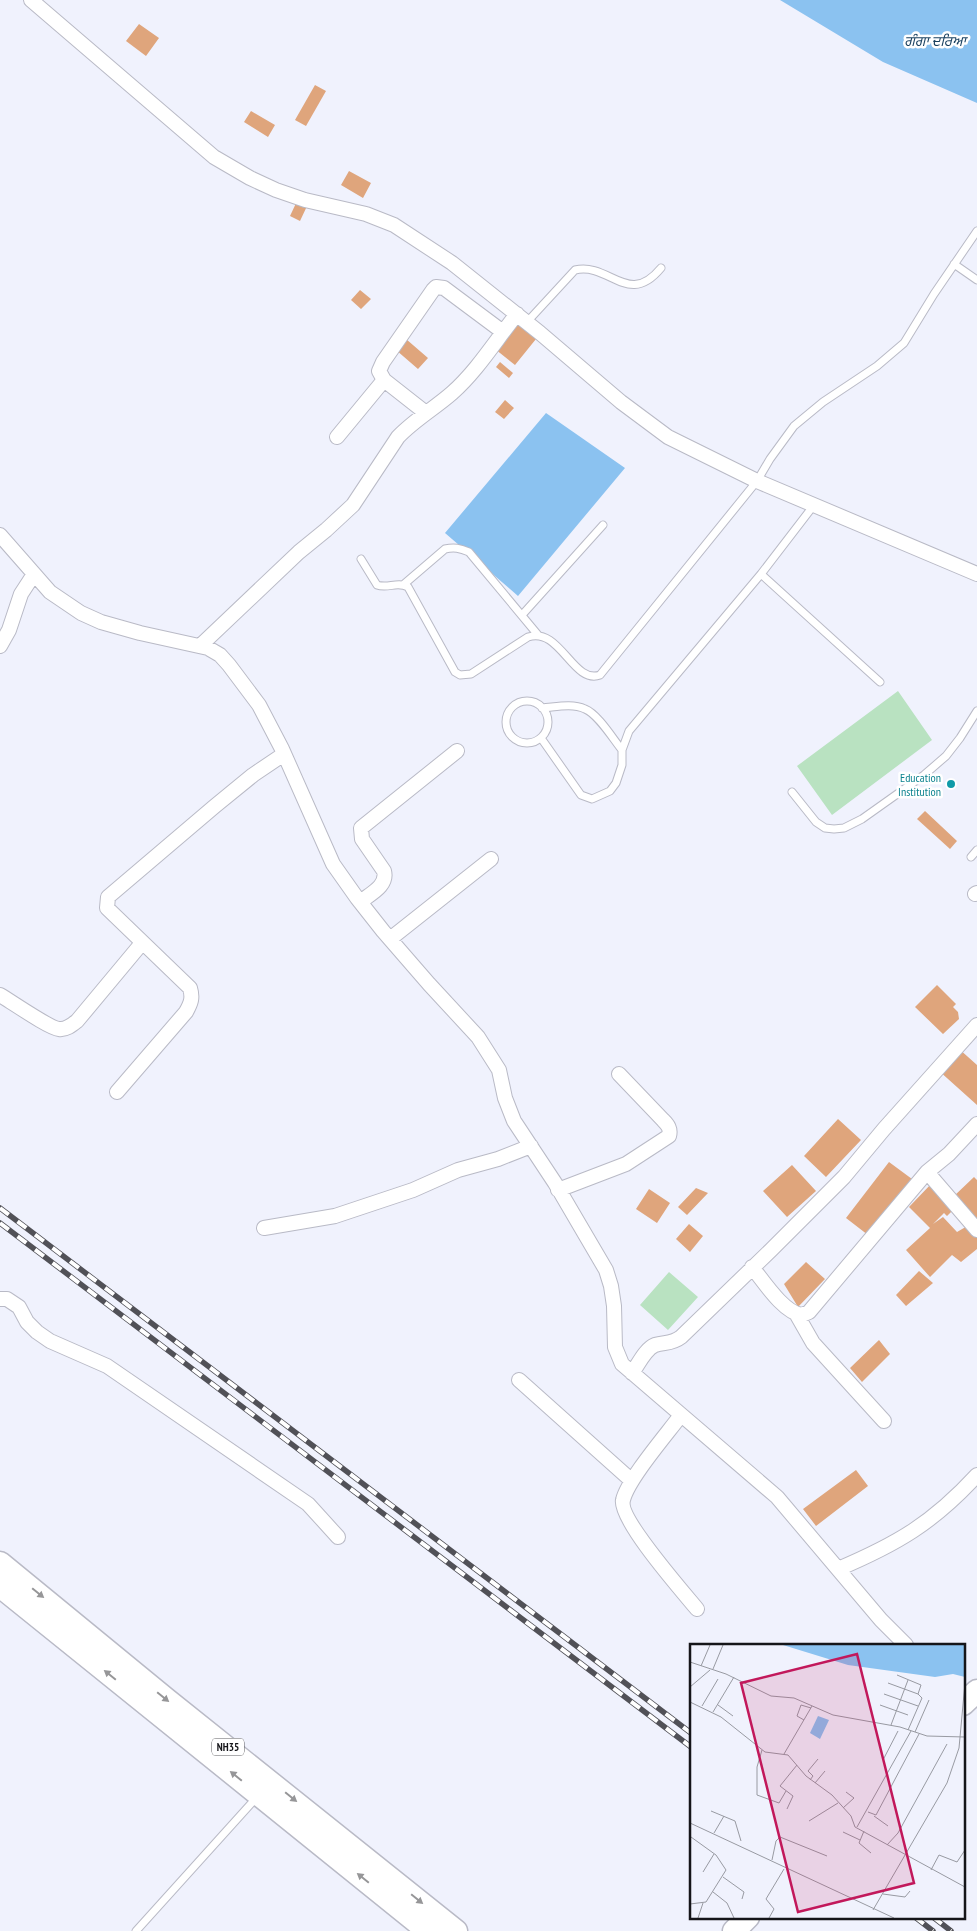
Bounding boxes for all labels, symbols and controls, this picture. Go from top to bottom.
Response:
water label: ਗੰਗਾ ਦਰਿਆ [904,32,968,50]
place label: Education Institution [898,770,941,799]
marker: Education Institution [945,778,957,790]
one-way arrow [31,1588,44,1599]
inset map [690,1644,964,1918]
one-way arrow [103,1669,116,1680]
one-way arrow [156,1691,169,1702]
road number: NH35 [212,1738,244,1755]
one-way arrow [230,1771,243,1782]
one-way arrow [284,1792,297,1803]
one-way arrow [356,1873,369,1884]
one-way arrow [410,1894,423,1905]

